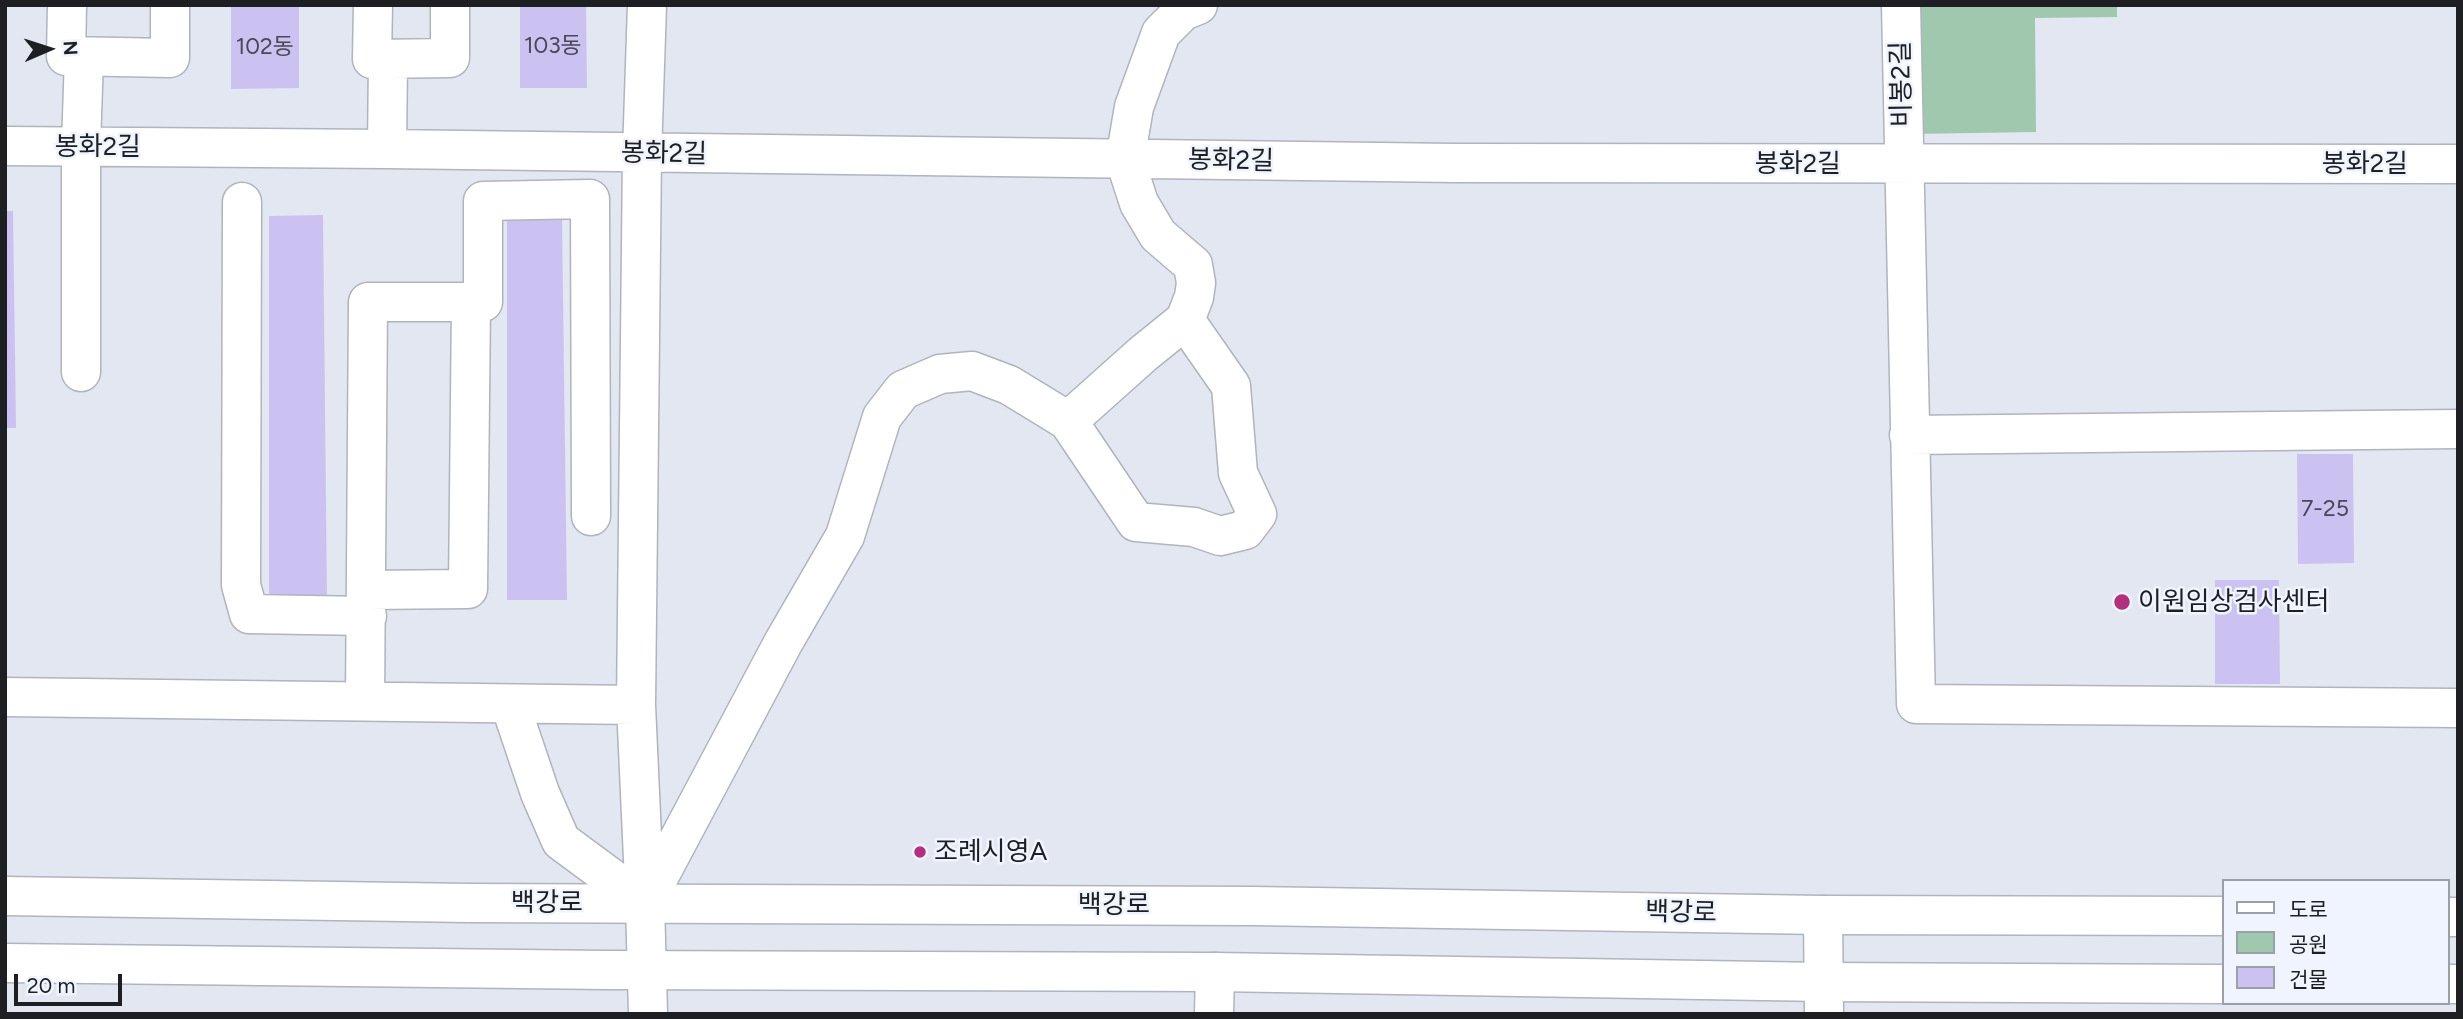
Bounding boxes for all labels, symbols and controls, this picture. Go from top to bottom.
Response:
north arrow [14,14,84,84]
house number: 103동 [524,32,582,60]
house number: 102동 [236,33,294,61]
text: N [59,40,82,56]
street label: 비봉2길 [1886,41,1918,127]
street label: 봉화2길 [55,131,141,163]
street label: 봉화2길 [621,138,707,170]
street label: 봉화2길 [1188,145,1274,177]
street label: 봉화2길 [1755,148,1841,180]
street label: 봉화2길 [2322,148,2408,180]
house number: 7-25 [2301,495,2349,523]
place label: 이원임상검사센터 [2138,586,2329,618]
marker: 이원임상검사센터 [2112,592,2132,612]
place label: 조례시영A [934,836,1047,868]
marker: 조례시영A [912,844,928,860]
legend [2222,879,2449,1005]
street label: 백강로 [511,887,583,919]
street label: 백강로 [1078,889,1150,921]
street label: 백강로 [1645,897,1717,929]
text: 도로 [2289,897,2328,922]
text: 공원 [2289,932,2328,957]
scale bar [18,960,126,1004]
text: 건물 [2289,967,2328,992]
text: 20 m [27,973,75,998]

